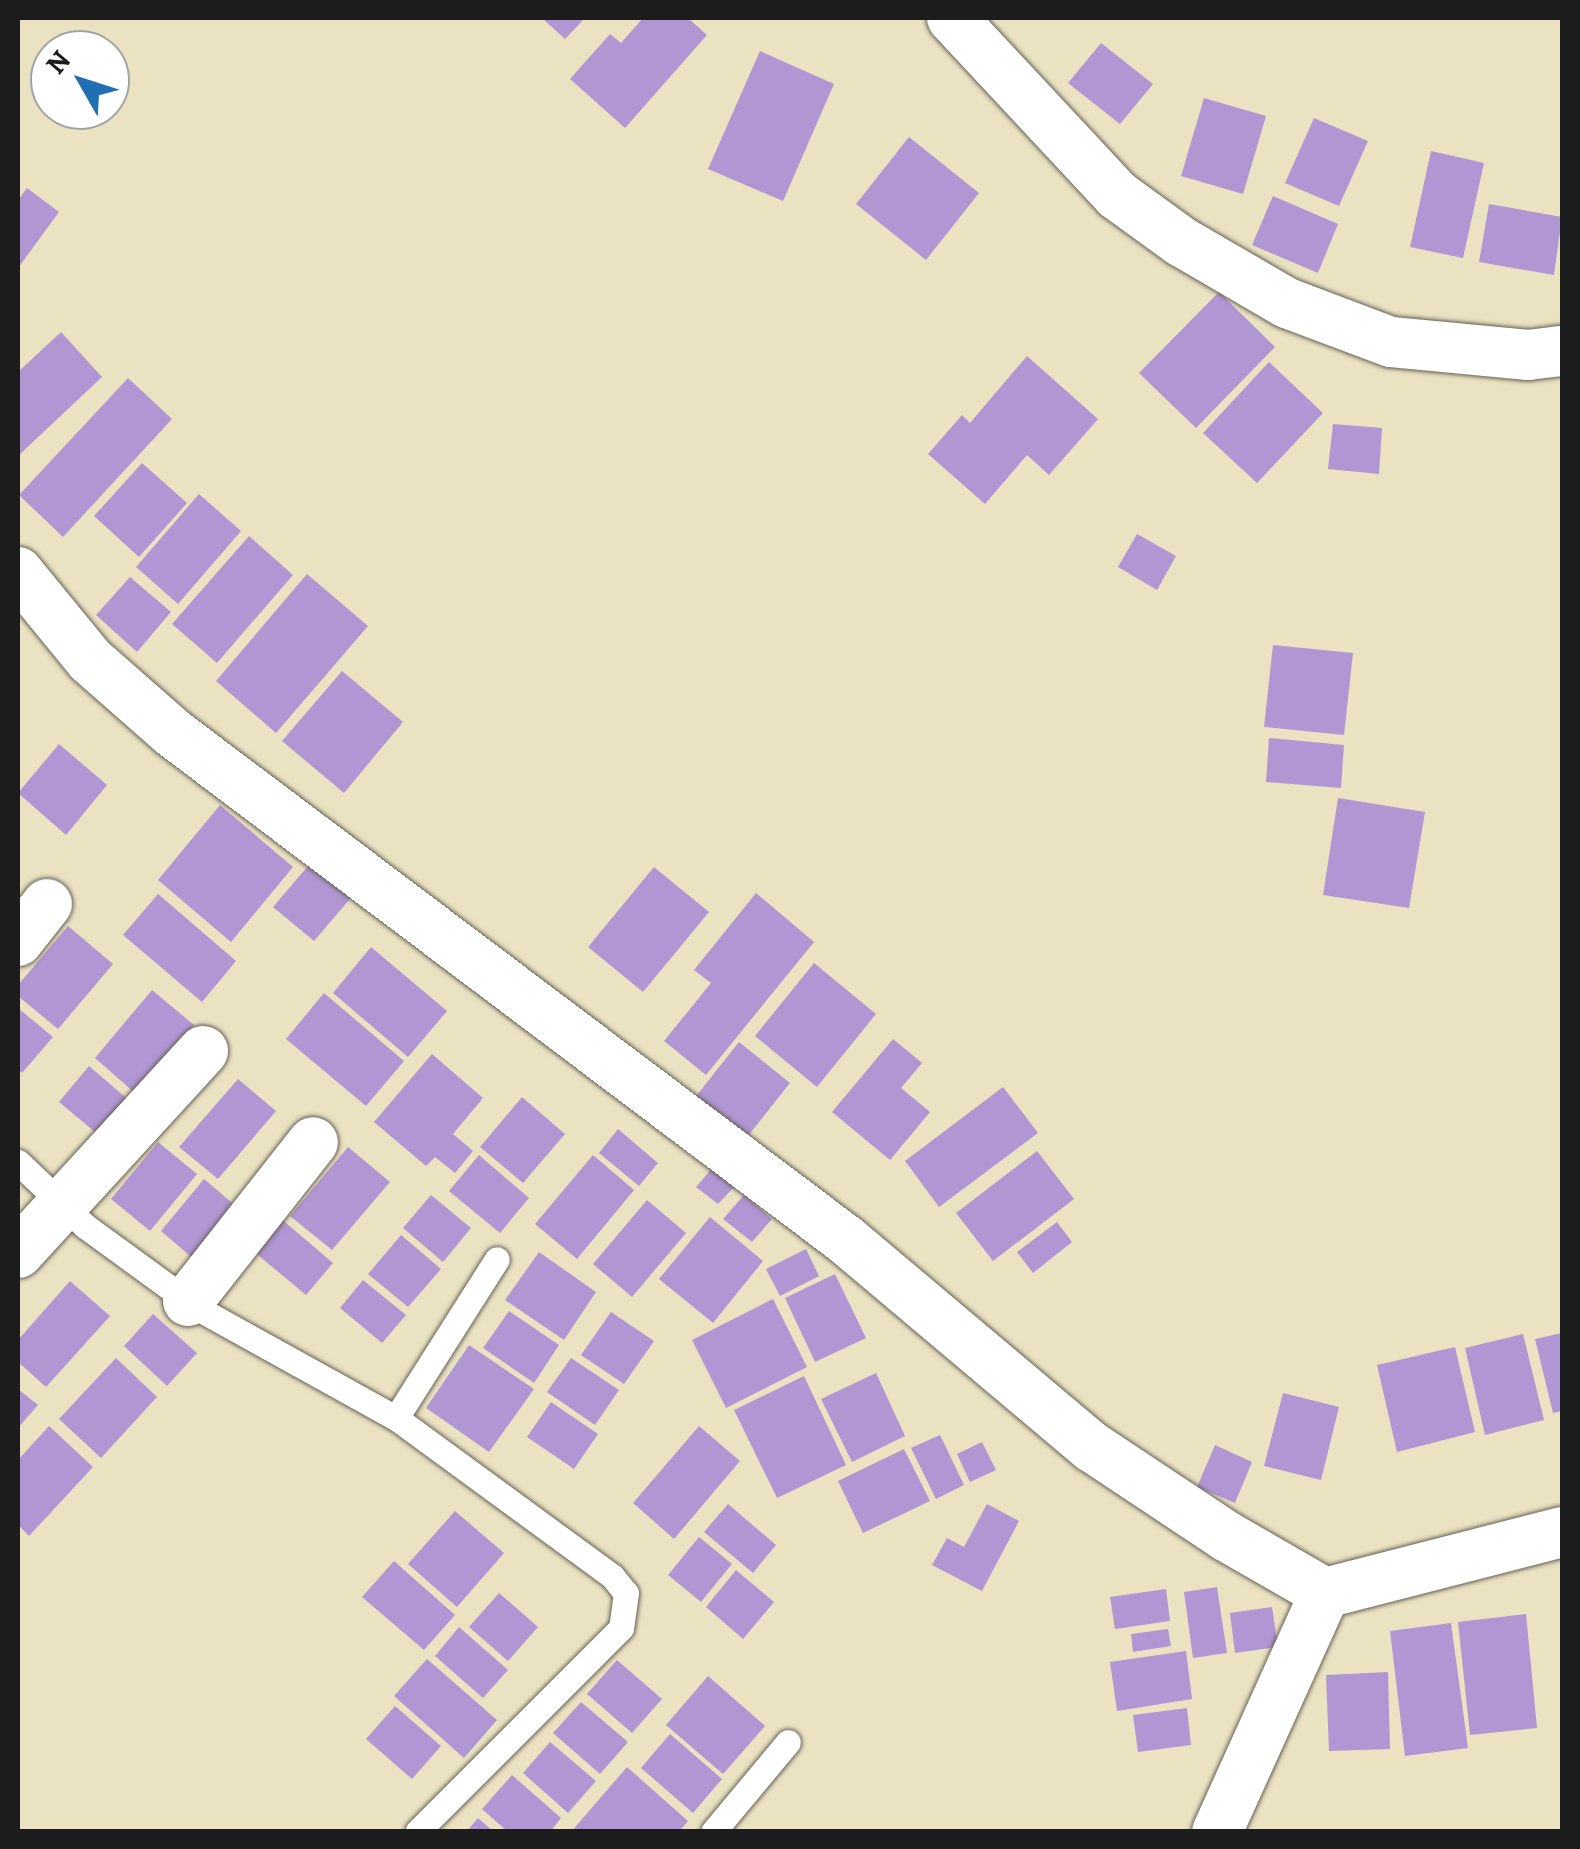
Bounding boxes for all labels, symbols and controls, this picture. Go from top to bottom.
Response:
north arrow [30,30,130,130]
text: N [37,43,79,82]

